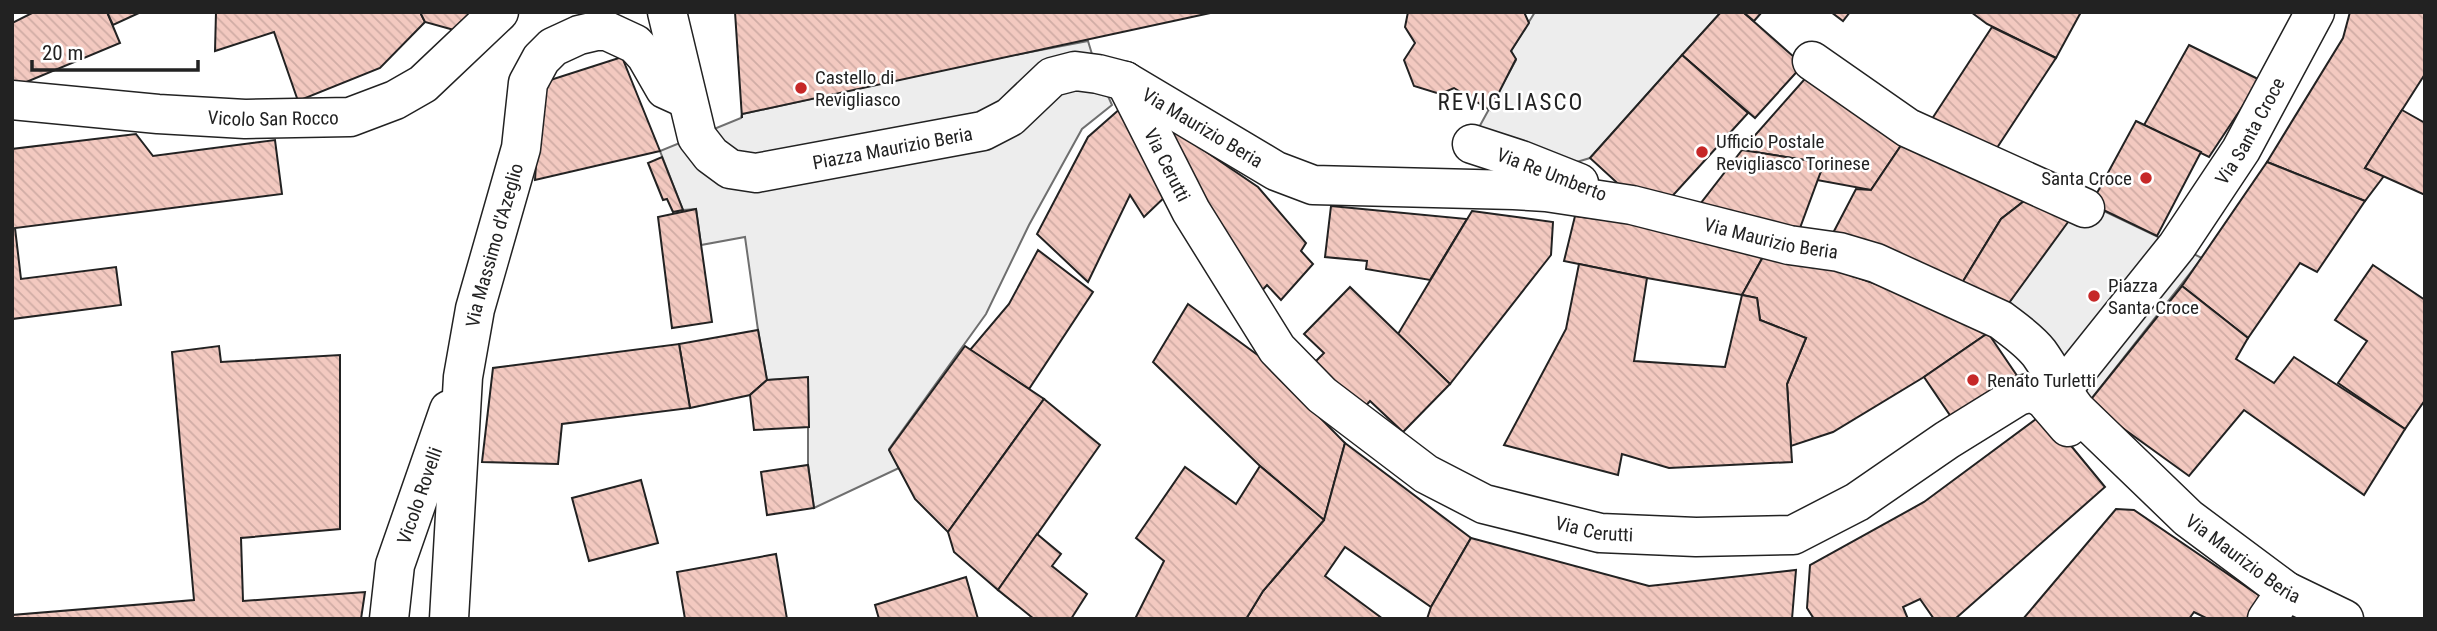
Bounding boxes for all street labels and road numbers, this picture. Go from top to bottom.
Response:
street label: Via Santa Croce [2210,74,2290,189]
street label: Via Maurizio Beria [1138,83,1267,173]
street label: Vicolo San Rocco [207,106,339,131]
street label: Piazza Maurizio Beria [811,122,974,174]
street label: Via Cerutti [1139,125,1195,205]
street label: Via Re Umberto [1493,143,1610,206]
street label: Via Massimo d'Azeglio [461,161,528,329]
street label: Via Maurizio Beria [1702,213,1839,264]
street label: Vicolo Rovelli [392,444,447,547]
street label: Via Maurizio Beria [2181,509,2304,608]
street label: Via Cerutti [1553,511,1634,546]

